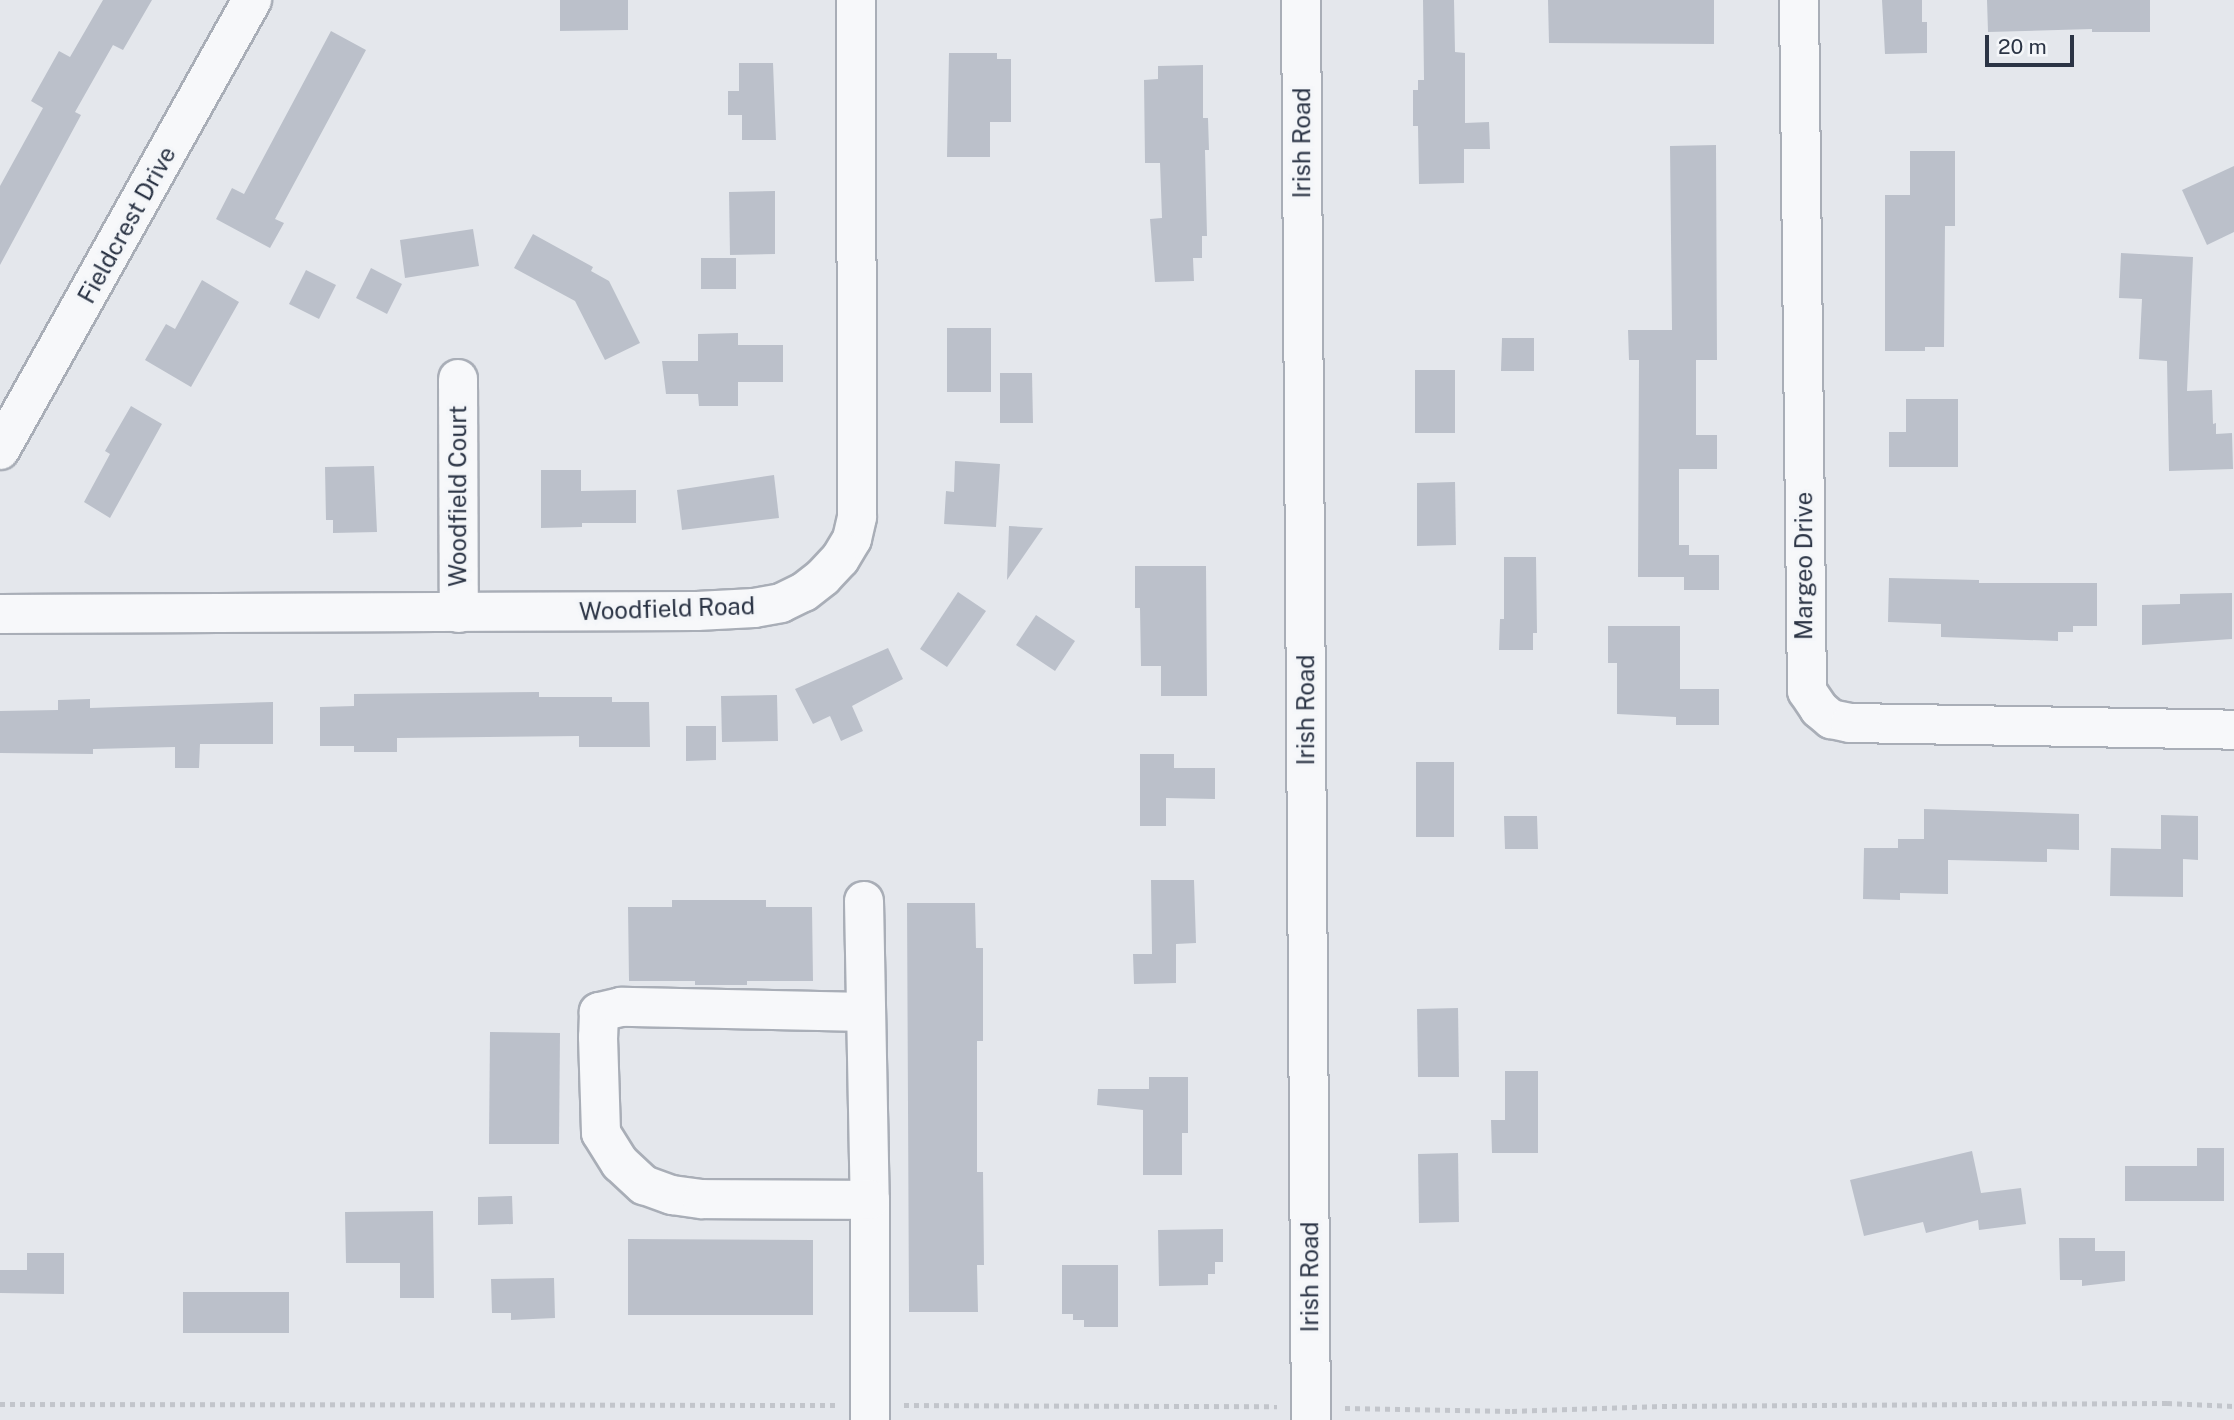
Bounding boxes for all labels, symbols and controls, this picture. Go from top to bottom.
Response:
scale bar [1989,21,2078,65]
text: 20 m [1998,34,2047,59]
street label: Irish Road [1288,88,1316,198]
street label: Fieldcrest Drive [72,142,182,308]
street label: Woodfield Court [444,405,472,587]
street label: Margeo Drive [1790,492,1818,640]
street label: Woodfield Road [579,592,755,626]
street label: Irish Road [1292,655,1320,765]
street label: Irish Road [1296,1222,1324,1332]

